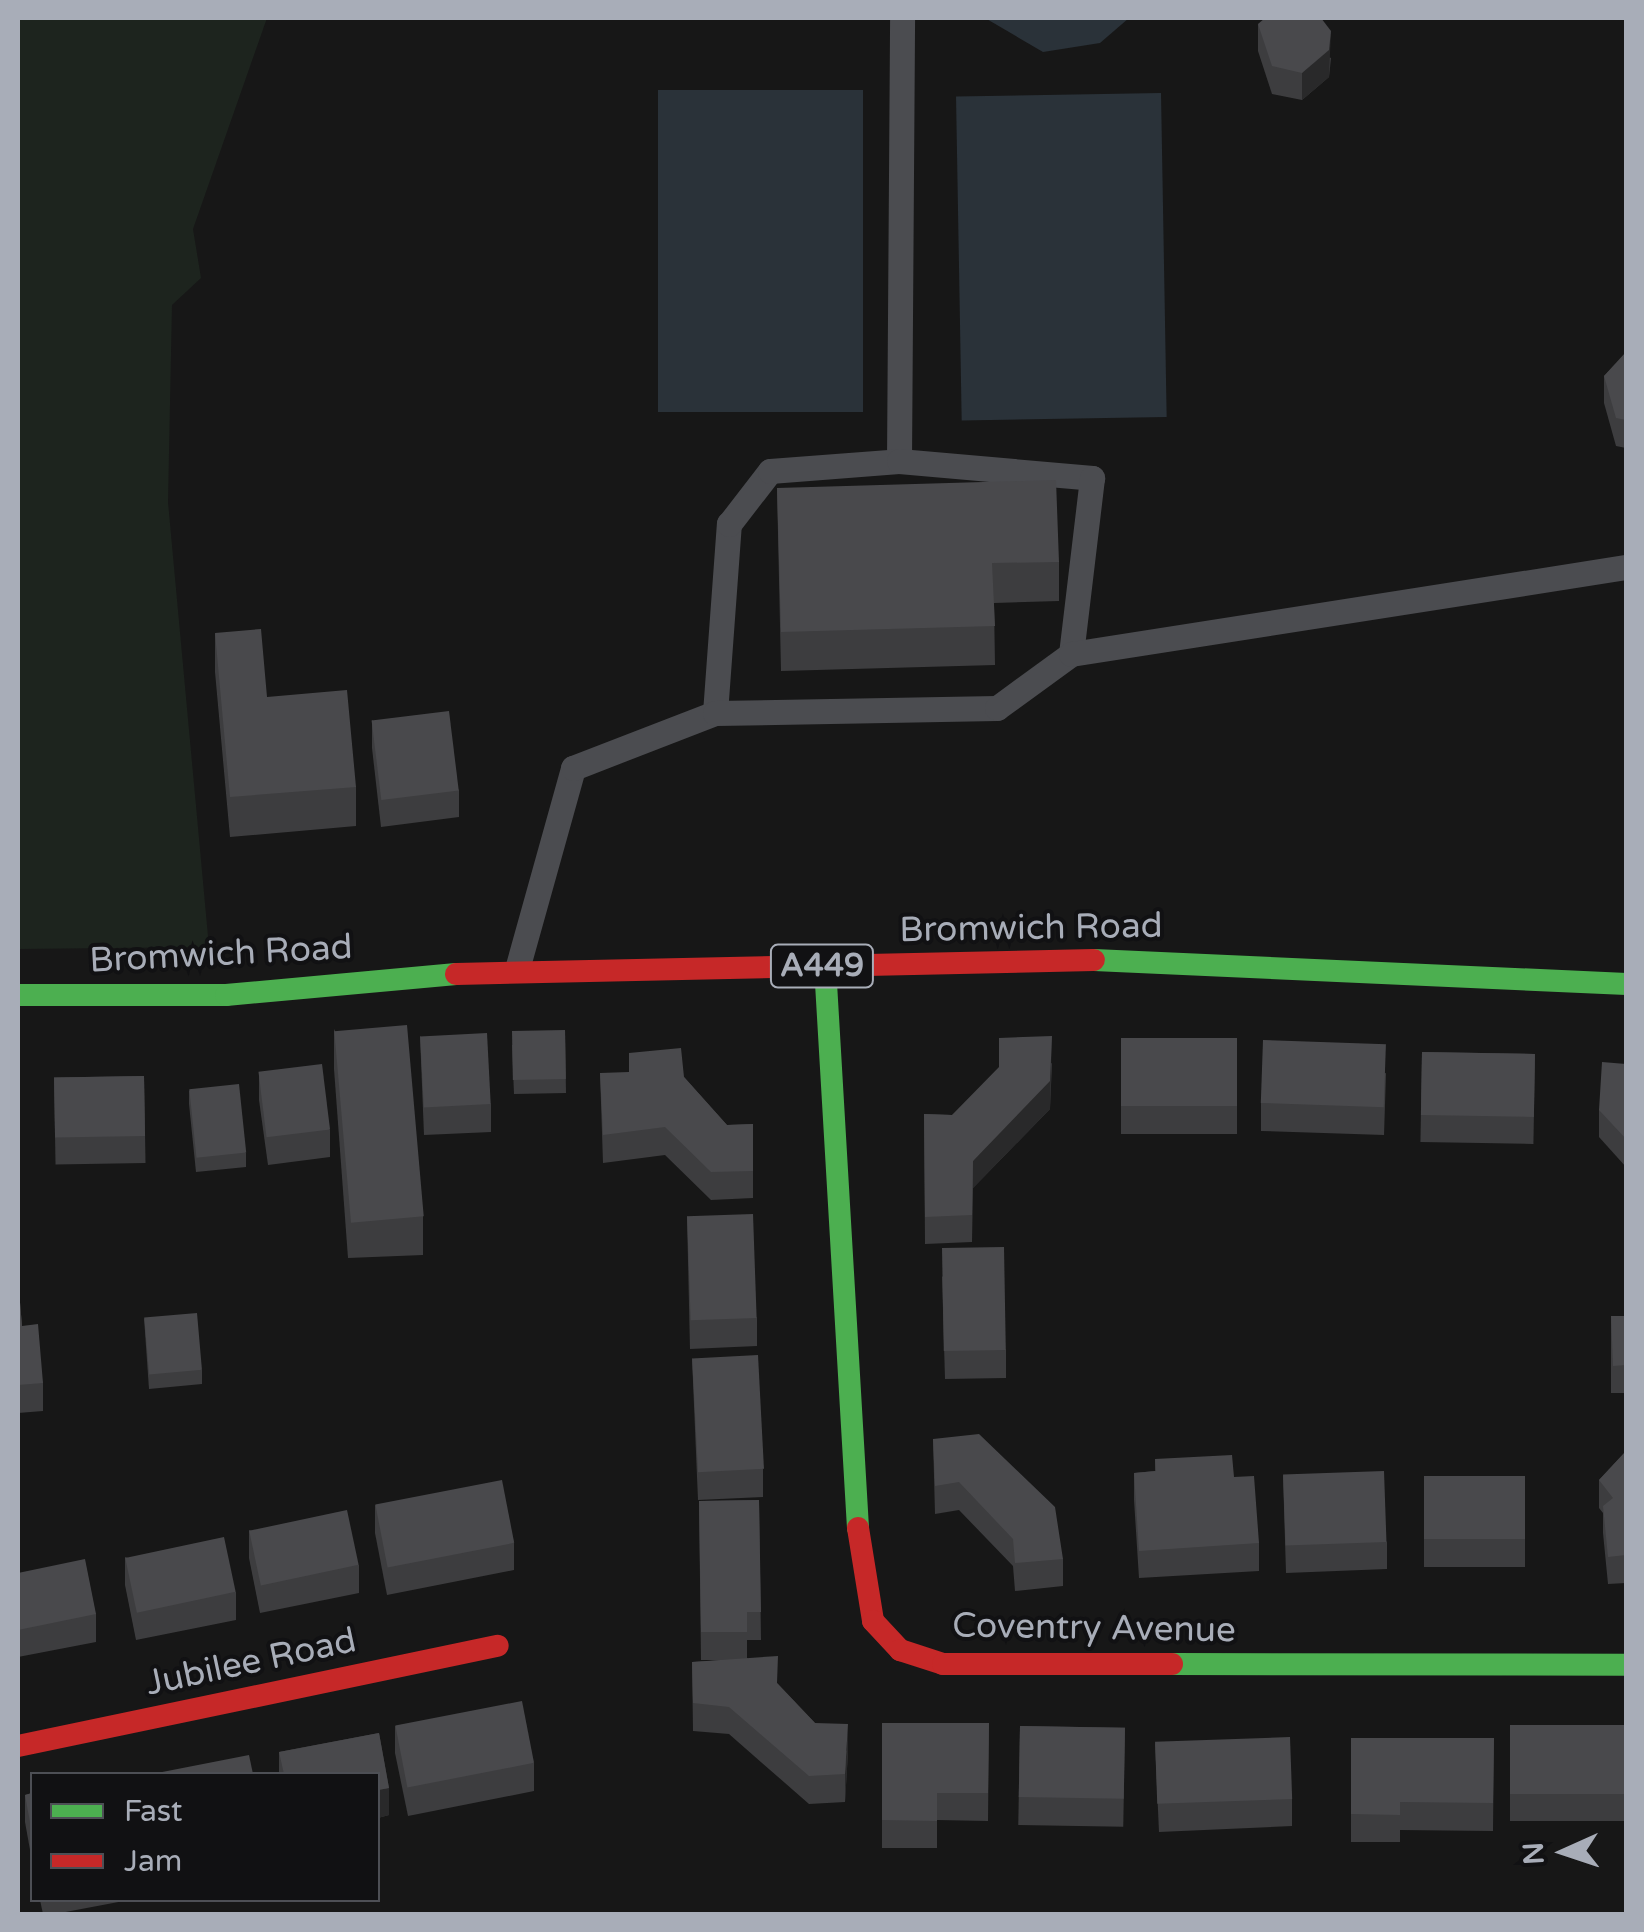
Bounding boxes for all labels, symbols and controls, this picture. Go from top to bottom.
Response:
street label: Bromwich Road [899,905,1163,951]
street label: Bromwich Road [88,926,354,982]
road number: A449 [770,939,874,993]
street label: Coventry Avenue [952,1605,1236,1651]
street label: Jubilee Road [142,1619,360,1705]
legend [30,1772,380,1902]
text: Fast [124,1793,183,1830]
north arrow [1514,1802,1614,1902]
text: N [1516,1841,1552,1866]
text: Jam [124,1843,182,1880]

